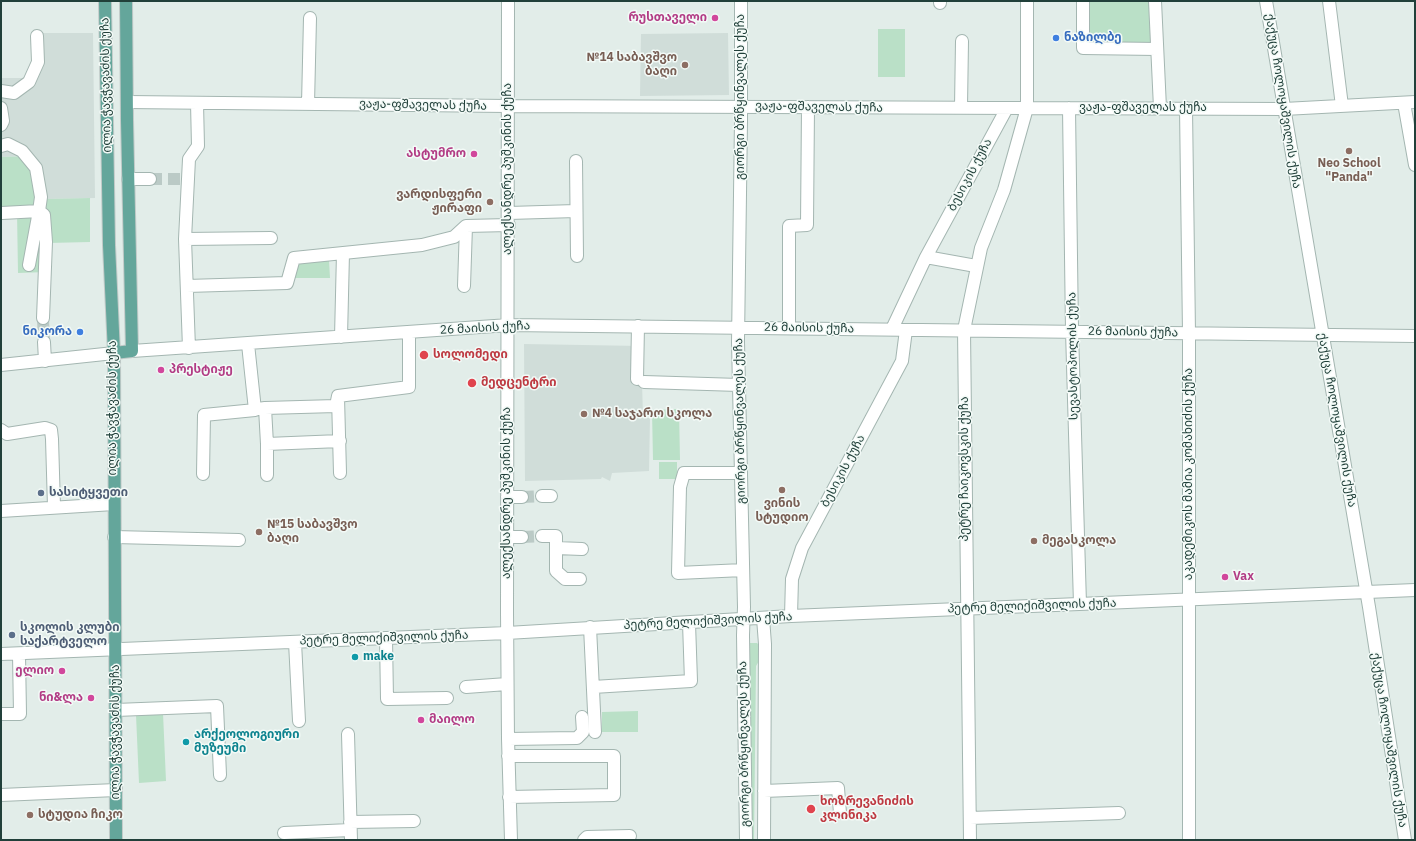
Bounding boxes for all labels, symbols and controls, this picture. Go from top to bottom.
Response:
place label: რუსთაველი [628,11,707,25]
marker: რუსთაველი [710,13,720,23]
street label: ქაქუცა ჩოლოყაშვილის ქუჩა [1262,13,1304,189]
street label: გიორგი ბრწყინვალეს ქუჩა [734,14,748,180]
street label: ილია ჭავჭავაძის ქუჩა [98,17,114,153]
place label: ნაზილბე [1064,31,1122,45]
marker: ნაზილბე [1051,33,1061,43]
place label: №14 საბავშვო ბაღი [586,51,677,79]
marker: №14 საბავშვო ბაღი [680,60,690,70]
street label: ალექსანდრე პუშკინის ქუჩა [501,83,515,255]
street label: ვაჟა-ფშაველას ქუჩა [359,97,487,113]
street label: ვაჟა-ფშაველას ქუჩა [755,99,883,115]
street label: ვაჟა-ფშაველას ქუჩა [1079,101,1207,115]
street label: ბესიკის ქუჩა [945,136,995,214]
marker: Neo School "Panda" [1344,146,1354,156]
place label: ასტუმრო [406,147,466,161]
marker: ასტუმრო [469,149,479,159]
place label: Neo School "Panda" [1317,157,1381,185]
place label: ვარდისფერი ჟირაფი [396,188,482,216]
marker: ვარდისფერი ჟირაფი [485,197,495,207]
street label: სევასტოპოლის ქუჩა [1065,292,1081,420]
street label: 26 მაისის ქუჩა [440,318,530,338]
street label: 26 მაისის ქუჩა [764,320,854,336]
street label: 26 მაისის ქუჩა [1088,324,1178,340]
place label: ნიკორა [23,325,72,339]
marker: ნიკორა [75,327,85,337]
street label: ქაქუცა ჩოლოყაშვილის ქუჩა [1315,332,1359,508]
street label: გიორგი ბრწყინვალეს ქუჩა [731,338,749,504]
street label: ილია ჭავჭავაძის ქუჩა [106,340,120,476]
place label: სოლომედი [433,348,508,362]
marker: სოლომედი [418,349,430,361]
place label: პრესტიჟე [169,363,233,377]
marker: პრესტიჟე [156,365,166,375]
street label: აკადემიკოს მამია კომახიძის ქუჩა [1182,368,1196,580]
place label: მედცენტრი [481,376,557,390]
marker: მედცენტრი [466,377,478,389]
street label: პეტრე ჩაიკოვსკის ქუჩა [958,396,972,542]
street label: ალექსანდრე პუშკინის ქუჩა [500,407,514,579]
place label: №4 საჯარო სკოლა [592,407,712,421]
marker: №4 საჯარო სკოლა [579,409,589,419]
street label: ბესიკის ქუჩა [818,432,868,510]
marker: ვინის სტუდიო [777,485,787,495]
place label: სასიტყვეთი [49,486,128,500]
marker: სასიტყვეთი [36,488,46,498]
place label: ვინის სტუდიო [755,497,809,525]
place label: №15 საბავშვო ბაღი [267,518,358,546]
marker: №15 საბავშვო ბაღი [254,527,264,537]
place label: მეგასკოლა [1042,534,1116,548]
marker: მეგასკოლა [1029,536,1039,546]
place label: Vax [1233,570,1254,584]
marker: Vax [1220,572,1230,582]
street label: პეტრე მელიქიშვილის ქუჩა [947,596,1117,616]
street label: პეტრე მელიქიშვილის ქუჩა [623,609,793,633]
place label: სკოლის კლუბი საქარტველო [20,621,120,649]
street label: პეტრე მელიქიშვილის ქუჩა [299,628,469,648]
marker: სკოლის კლუბი საქარტველო [7,630,17,640]
place label: make [363,650,394,664]
marker: make [350,652,360,662]
street label: ქაქუცა ჩოლოყაშვილის ქუჩა [1368,652,1410,828]
street label: გიორგი ბრწყინვალეს ქუჩა [735,661,753,827]
place label: ელიო [15,664,54,678]
street label: ილია ჭავჭავაძის ქუჩა [109,664,123,800]
marker: ელიო [57,666,67,676]
place label: ნი&ლა [39,691,83,705]
marker: ნი&ლა [86,693,96,703]
place label: მაილო [429,713,475,727]
marker: მაილო [416,715,426,725]
place label: არქეოლოგიური მუზეუმი [194,728,299,756]
marker: არქეოლოგიური მუზეუმი [181,737,191,747]
place label: ხოზრევანიძის კლინიკა [820,795,914,823]
marker: ხოზრევანიძის კლინიკა [805,803,817,815]
place label: სტუდია ჩიკო [38,808,123,822]
marker: სტუდია ჩიკო [25,810,35,820]

